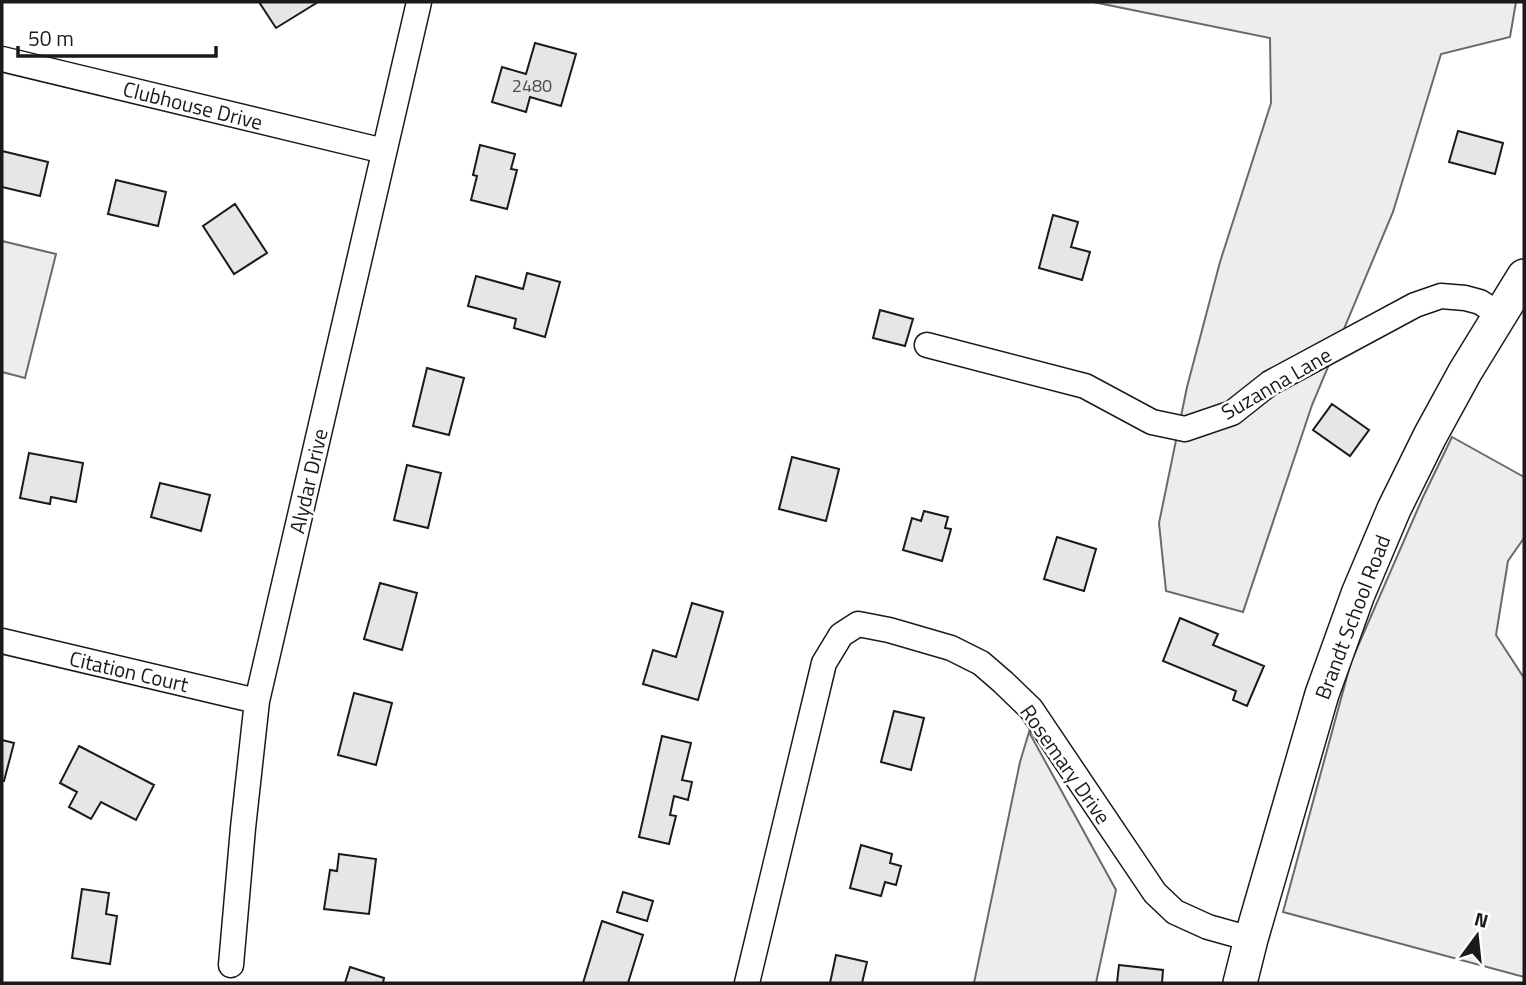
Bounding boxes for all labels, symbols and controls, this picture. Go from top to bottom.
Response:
scale bar [18,14,215,58]
text: 50 m [28,22,74,54]
street label: Clubhouse Drive [120,72,266,138]
house number: 2480 [512,72,552,99]
street label: Suzanna Lane [1215,338,1337,428]
street label: Alydar Drive [280,425,336,537]
street label: Brandt School Road [1306,530,1398,704]
street label: Citation Court [66,642,192,700]
street label: Rosemary Drive [1013,697,1119,831]
north arrow [1442,901,1512,971]
text: N [1471,903,1492,935]

